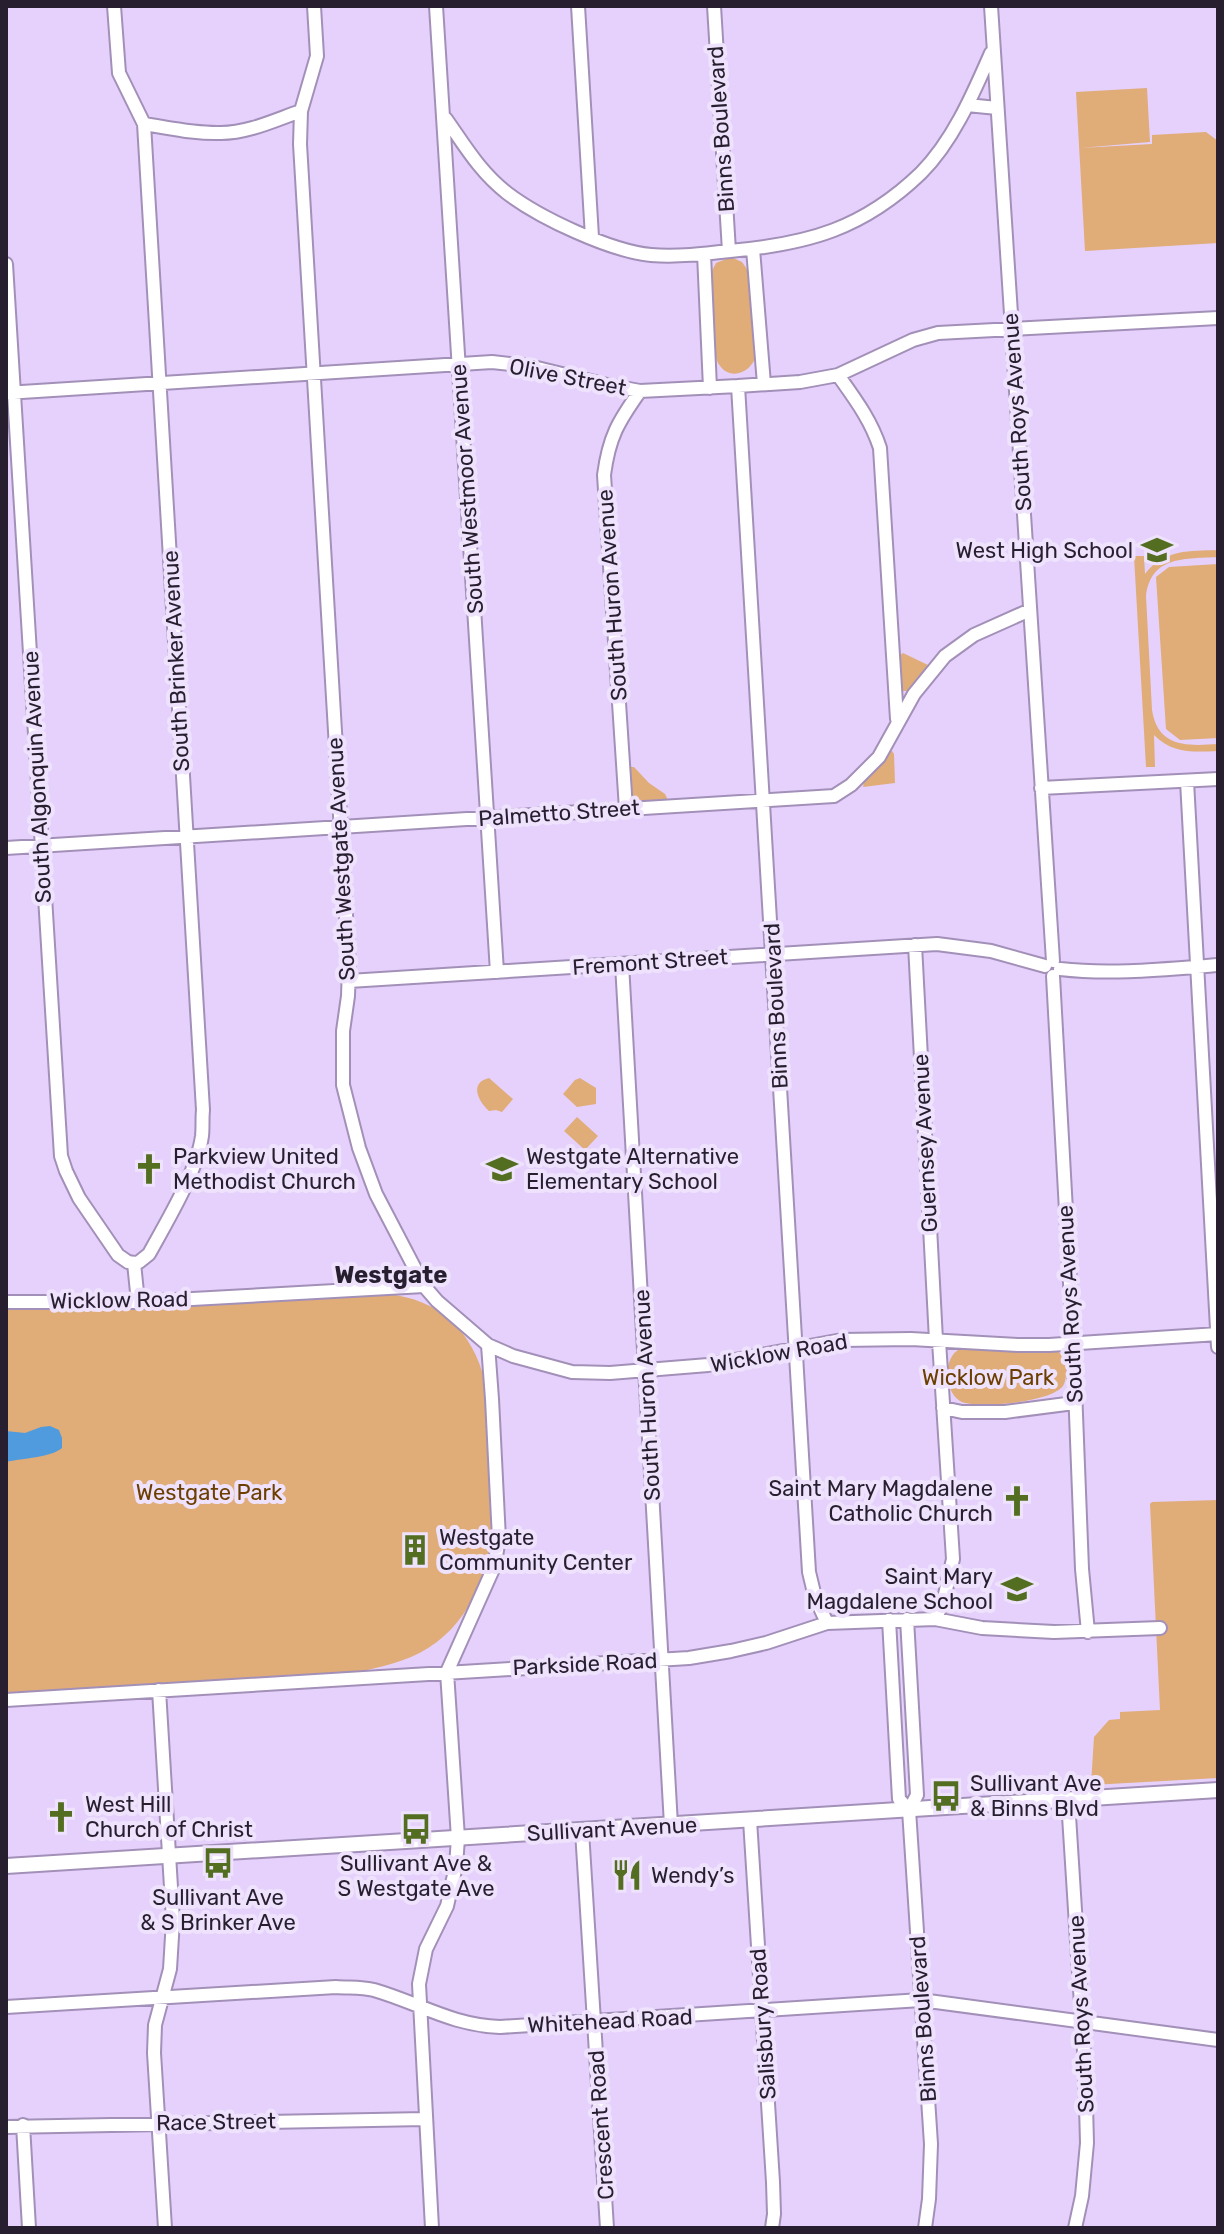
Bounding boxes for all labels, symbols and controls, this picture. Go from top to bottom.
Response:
street label: Binns Boulevard [702,45,740,213]
street label: South Roys Avenue [997,312,1037,512]
street label: Olive Street [507,352,629,402]
street label: South Westmoor Avenue [445,363,489,615]
street label: South Huron Avenue [591,488,633,702]
school or university icon: West High School [1140,533,1174,567]
place label: West High School [956,537,1133,564]
street label: South Brinker Avenue [157,550,195,772]
street label: South Algonquin Avenue [17,650,57,904]
street label: South Westgate Avenue [321,737,361,981]
street label: Palmetto Street [477,794,641,832]
street label: Binns Boulevard [758,922,794,1090]
street label: Fremont Street [571,943,729,981]
street label: Guernsey Avenue [907,1053,943,1233]
place label: Parkview United Methodist Church [173,1143,356,1195]
place label: Westgate Alternative Elementary School [526,1143,739,1195]
church icon: Parkview United Methodist Church [132,1152,166,1186]
school or university icon: Westgate Alternative Elementary School [485,1152,519,1186]
street label: South Roys Avenue [1051,1204,1089,1404]
district label: Westgate [335,1261,447,1289]
street label: Wicklow Road [49,1285,189,1315]
street label: South Huron Avenue [628,1289,666,1501]
street label: Wicklow Road [708,1328,850,1378]
park label: Wicklow Park [922,1364,1055,1391]
place label: Saint Mary Magdalene Catholic Church [768,1475,993,1527]
park label: Westgate Park [136,1479,283,1506]
church icon: Saint Mary Magdalene Catholic Church [1000,1484,1034,1518]
place label: Westgate Community Center [439,1524,633,1576]
building icon: Westgate Community Center [398,1533,432,1567]
place label: Saint Mary Magdalene School [806,1563,993,1615]
school or university icon: Saint Mary Magdalene School [1000,1572,1034,1606]
street label: Parkside Road [512,1647,658,1681]
place label: Sullivant Ave & Binns Blvd [970,1770,1102,1822]
bus stop icon: Sullivant Ave & Binns Blvd [929,1779,963,1813]
place label: West Hill Church of Christ [85,1791,253,1843]
church icon: West Hill Church of Christ [44,1800,78,1834]
street label: Sullivant Avenue [526,1811,698,1847]
bus stop icon: Sullivant Ave & S Westgate Ave [399,1812,433,1846]
bus stop icon: Sullivant Ave & S Brinker Ave [201,1846,235,1880]
place label: Sullivant Ave & S Westgate Ave [337,1850,495,1902]
restaurant icon: Wendy’s [610,1858,644,1892]
place label: Wendy’s [651,1862,735,1889]
place label: Sullivant Ave & S Brinker Ave [140,1884,296,1936]
street label: South Roys Avenue [1062,1914,1100,2114]
street label: Binns Boulevard [904,1935,942,2103]
street label: Salisbury Road [744,1947,782,2101]
street label: Whitehead Road [527,2003,693,2039]
street label: Crescent Road [582,2049,620,2201]
street label: Race Street [156,2107,277,2137]

